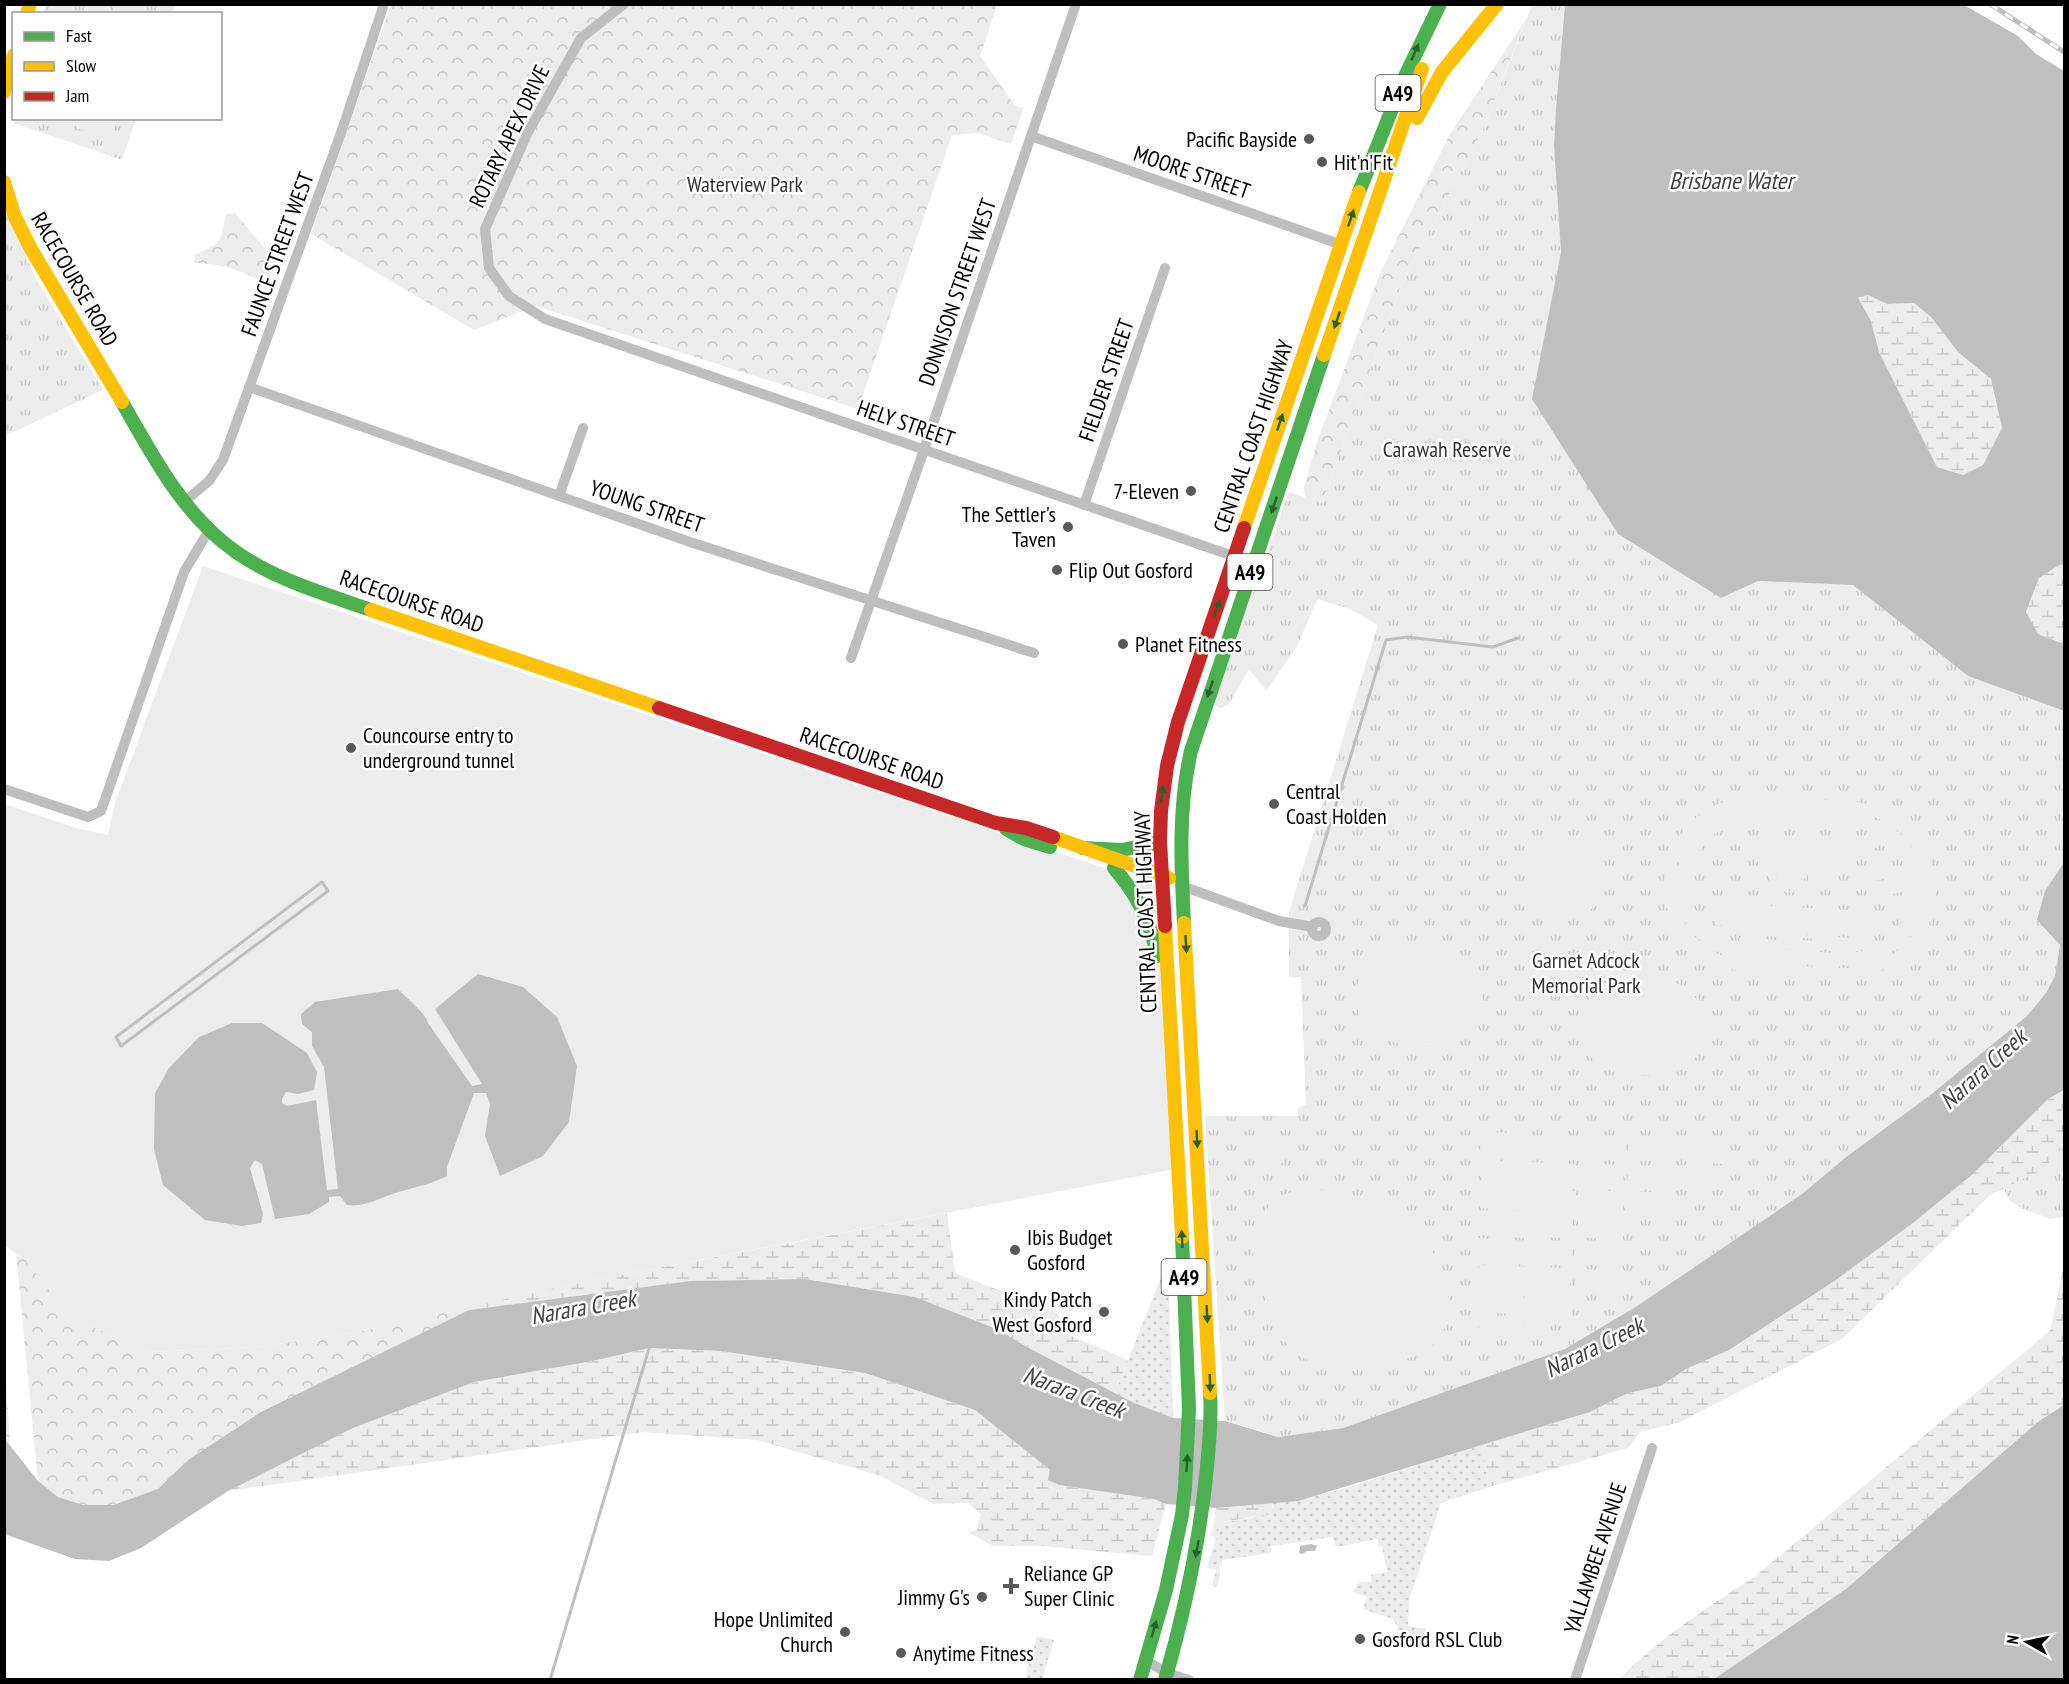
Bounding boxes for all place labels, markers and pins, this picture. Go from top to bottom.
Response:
place label: Pacific Bayside [1186,125,1297,153]
marker: Pacific Bayside [1302,132,1316,146]
place label: Hit'n'Fit [1334,148,1393,176]
marker: Hit'n'Fit [1315,155,1329,169]
place label: 7-Eleven [1113,477,1179,505]
marker: 7-Eleven [1184,484,1198,498]
place label: The Settler's Taven [962,500,1056,553]
marker: The Settler's Taven [1061,520,1075,534]
place label: Flip Out Gosford [1069,556,1193,584]
marker: Flip Out Gosford [1050,563,1064,577]
place label: Planet Fitness [1135,630,1242,658]
marker: Planet Fitness [1116,637,1130,651]
place label: Councourse entry to underground tunnel [363,721,515,774]
marker: Councourse entry to underground tunnel [344,741,358,755]
place label: Central Coast Holden [1286,777,1387,830]
marker: Central Coast Holden [1267,797,1281,811]
place label: Ibis Budget Gosford [1027,1223,1113,1276]
marker: Ibis Budget Gosford [1008,1243,1022,1257]
place label: Kindy Patch West Gosford [992,1285,1092,1338]
marker: Kindy Patch West Gosford [1097,1305,1111,1319]
place label: Reliance GP Super Clinic [1024,1559,1115,1612]
marker: Reliance GP Super Clinic [1002,1577,1020,1595]
place label: Jimmy G's [897,1583,970,1611]
marker: Jimmy G's [975,1590,989,1604]
place label: Hope Unlimited Church [714,1605,833,1658]
marker: Hope Unlimited Church [838,1625,852,1639]
place label: Gosford RSL Club [1372,1625,1502,1653]
marker: Gosford RSL Club [1353,1632,1367,1646]
place label: Anytime Fitness [913,1639,1034,1667]
marker: Anytime Fitness [894,1646,908,1660]

